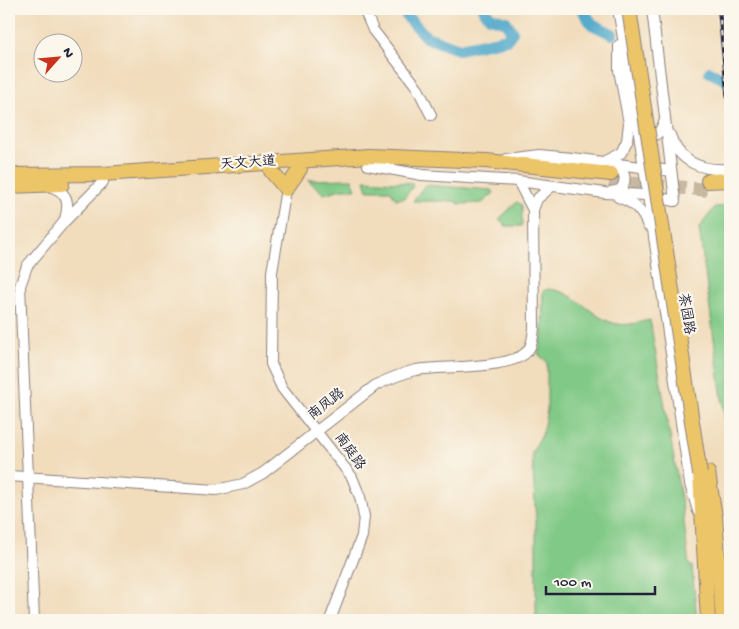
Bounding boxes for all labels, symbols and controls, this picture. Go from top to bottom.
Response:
north arrow [32,32,82,82]
text: N [58,45,77,61]
street label: 天文大道 [219,154,277,174]
street label: 茶园路 [673,292,698,336]
street label: 南凤路 [305,385,349,425]
street label: 南庭路 [330,429,369,474]
scale bar [546,564,655,596]
text: 100 m [553,574,592,592]

